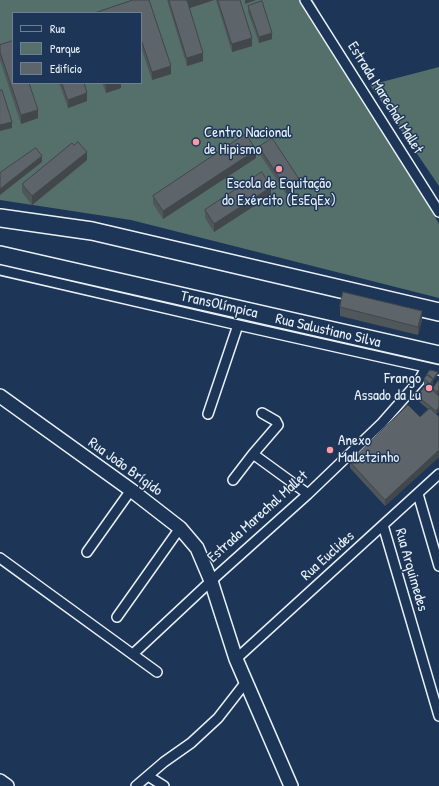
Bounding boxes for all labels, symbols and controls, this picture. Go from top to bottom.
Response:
legend [12,12,142,84]
text: Rua [50,20,65,37]
street label: Estrada Marechal Mallet [343,39,427,157]
text: Parque [50,40,80,57]
text: Edifício [50,60,82,77]
place label: Centro Nacional de Hipismo [204,124,291,159]
marker: Centro Nacional de Hipismo [191,137,201,147]
marker: Escola de Equitação do Exército (EsEqEx) [274,164,284,174]
place label: Escola de Equitação do Exército (EsEqEx) [222,175,336,210]
street label: TransOlímpica [179,287,259,323]
street label: Rua Salustiano Silva [274,310,382,352]
place label: Frango Assado da Lu [354,370,421,405]
marker: Frango Assado da Lu [424,383,434,393]
place label: Anexo Malletzinho [338,432,399,467]
street label: Rua João Brígido [84,434,166,500]
marker: Anexo Malletzinho [325,445,335,455]
street label: Estrada Marechal Mallet [204,467,312,567]
street label: Rua Euclides [298,527,358,585]
street label: Rua Arquimedes [391,527,431,613]

